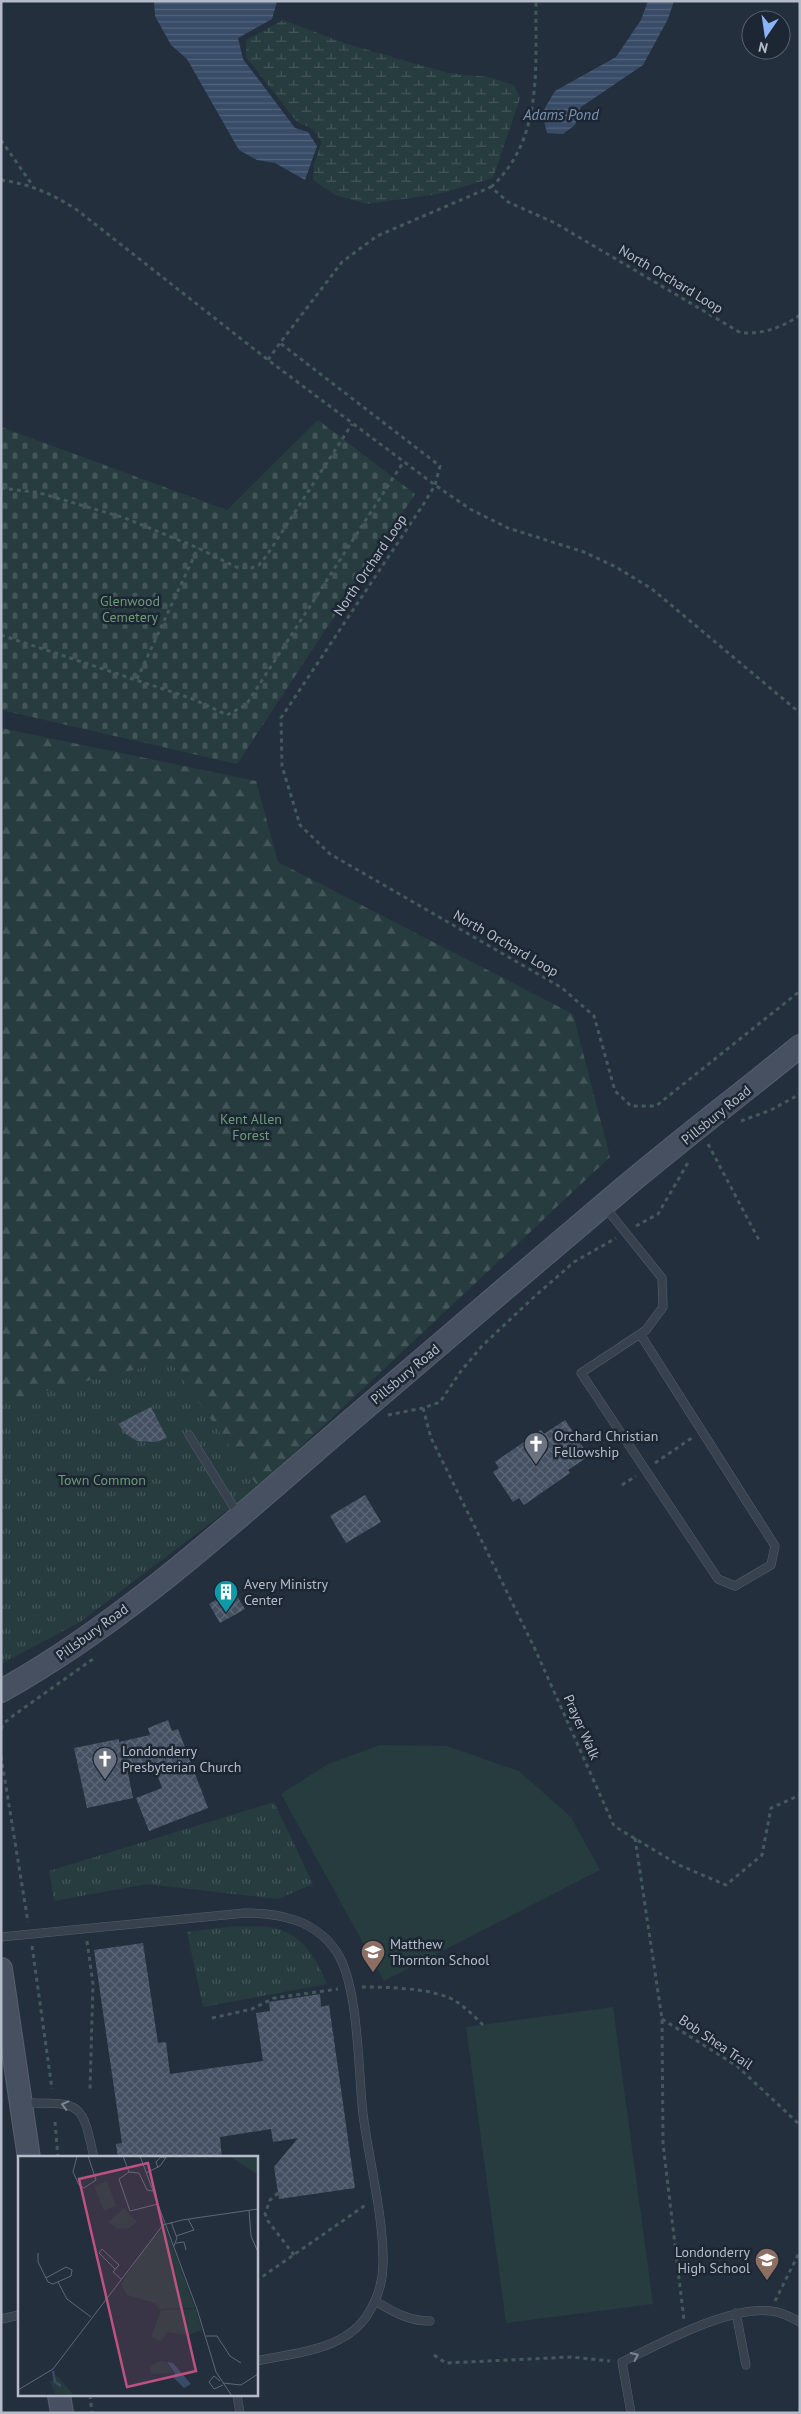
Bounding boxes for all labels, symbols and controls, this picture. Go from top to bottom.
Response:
north arrow [741,10,791,60]
text: N [757,38,770,57]
water label: Adams Pond [522,105,599,124]
street label: North Orchard Loop [616,241,726,317]
street label: North Orchard Loop [329,511,411,619]
park label: Glenwood Cemetery [100,592,160,626]
street label: North Orchard Loop [450,906,562,980]
street label: Pillsbury Road [677,1081,755,1149]
park label: Kent Allen Forest [220,1110,282,1144]
street label: Pillsbury Road [367,1340,443,1408]
place label: Orchard Christian Fellowship [554,1427,658,1461]
church icon: Orchard Christian Fellowship [523,1431,549,1465]
park label: Town Common [58,1471,146,1489]
place label: Avery Ministry Center [244,1575,329,1609]
building icon: Avery Ministry Center [213,1579,239,1613]
street label: Pillsbury Road [52,1600,132,1664]
street label: Prayer Walk [560,1692,604,1763]
place label: Londonderry Presbyterian Church [122,1742,242,1776]
church icon: Londonderry Presbyterian Church [92,1746,118,1780]
place label: Matthew Thornton School [390,1935,489,1969]
school or university icon: Matthew Thornton School [360,1939,386,1973]
street label: Bob Shea Trail [676,2011,756,2073]
one-way arrow [60,2100,69,2111]
inset map [18,2156,258,2396]
place label: Londonderry High School [675,2243,750,2277]
school or university icon: Londonderry High School [754,2247,780,2281]
one-way arrow [630,2351,639,2362]

